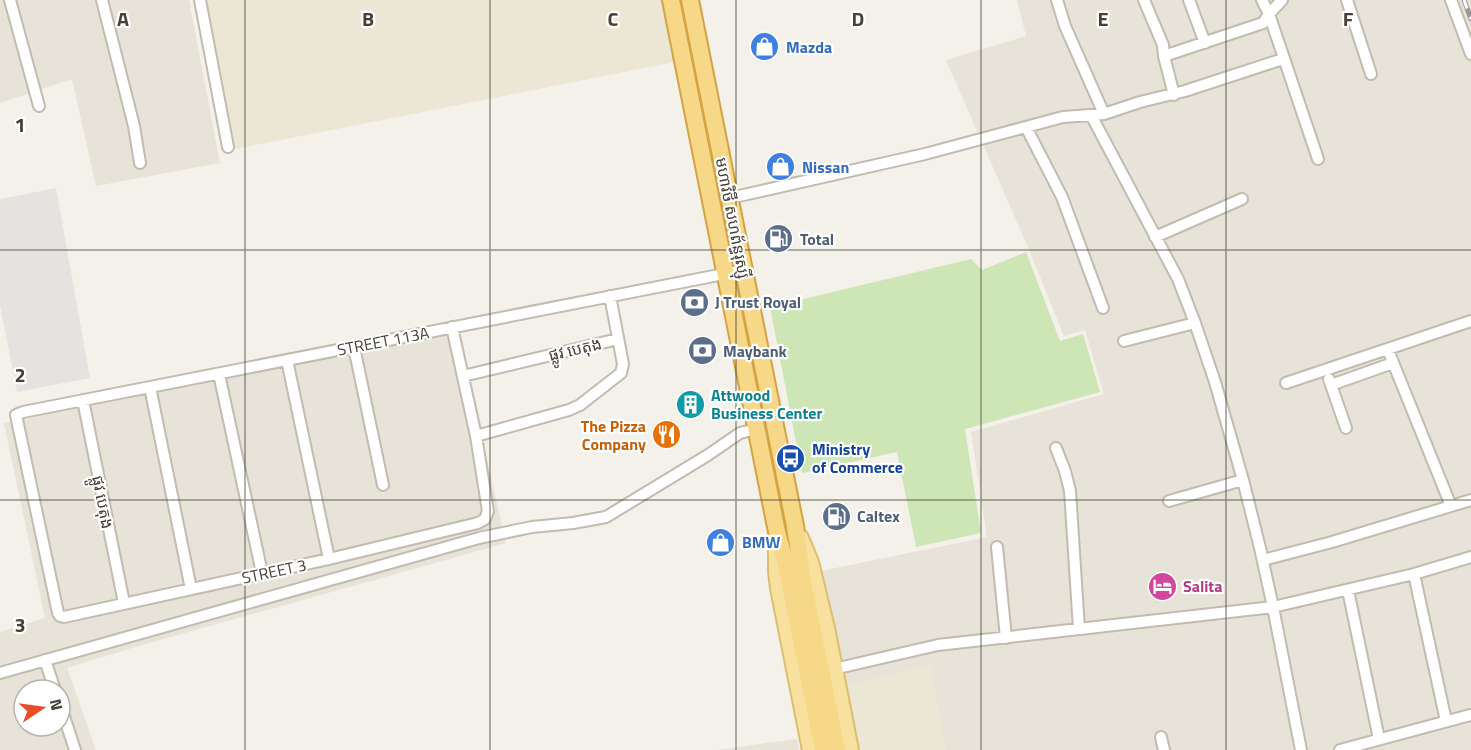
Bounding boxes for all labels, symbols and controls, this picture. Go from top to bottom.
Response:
text: A [117,3,129,34]
text: B [362,3,374,34]
text: C [608,3,619,34]
text: D [852,3,864,34]
text: E [1097,3,1109,34]
text: F [1343,3,1354,34]
shop icon: Mazda [749,31,781,63]
place label: Mazda [786,35,832,59]
text: 1 [14,109,26,140]
shop icon: Nissan [765,151,797,183]
street label: មហាវិថី សហព័ន្ធរុស្ស៊ី [706,155,757,281]
place label: Nissan [802,155,849,179]
fuel station icon: Total [763,223,795,255]
place label: Total [800,227,834,251]
bank icon: J Trust Royal [678,286,710,318]
place label: J Trust Royal [715,290,801,314]
street label: STREET 113A [335,320,431,362]
street label: ផ្លូវ បេតុង [546,331,605,369]
bank icon: Maybank [686,335,718,367]
place label: Maybank [723,339,788,363]
text: 2 [14,359,26,390]
place label: Attwood Business Center [711,383,822,425]
building icon: Attwood Business Center [674,388,706,420]
place label: The Pizza Company [581,414,646,456]
restaurant icon: The Pizza Company [651,419,683,451]
place label: Ministry of Commerce [812,437,903,479]
bus stop icon: Ministry of Commerce [775,442,807,474]
street label: ផ្លូវ បេតុង [83,473,120,531]
fuel station icon: Caltex [820,500,852,532]
place label: Caltex [857,504,900,528]
shop icon: BMW [705,526,737,558]
place label: BMW [742,530,780,554]
street label: STREET 3 [239,552,309,590]
hotel icon: Salita [1146,570,1178,602]
place label: Salita [1183,574,1222,598]
text: 3 [14,609,26,640]
north arrow [12,678,72,738]
text: N [44,697,70,713]

